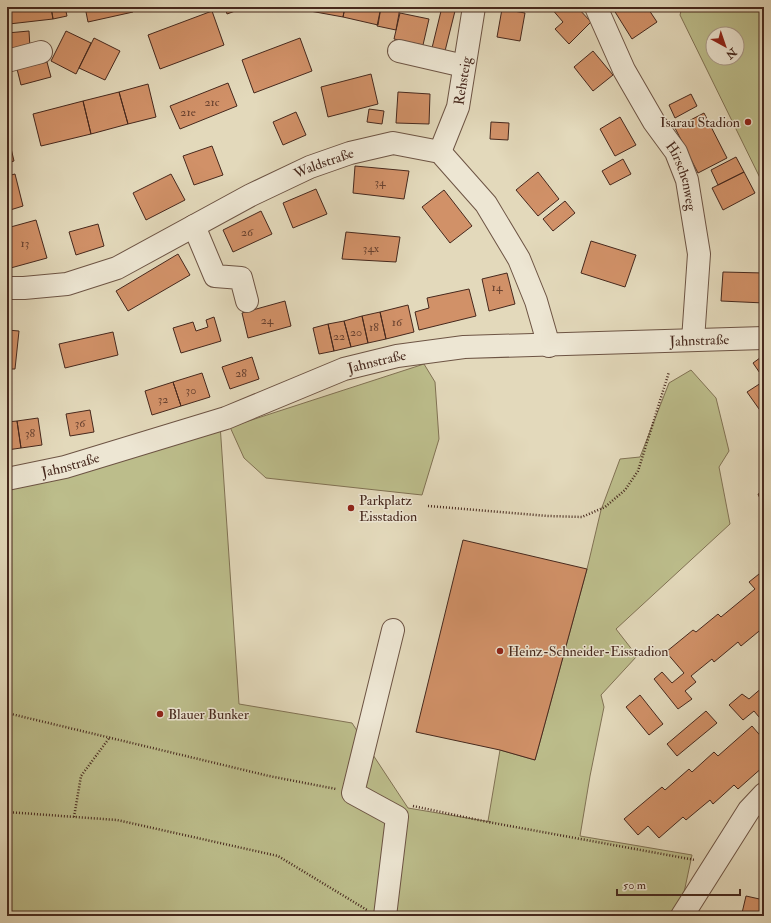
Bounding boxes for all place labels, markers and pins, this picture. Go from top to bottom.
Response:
place label: Isarau Stadion [660,114,740,131]
marker: Isarau Stadion [743,117,753,127]
place label: Parkplatz Eisstadion [359,492,417,525]
marker: Parkplatz Eisstadion [346,503,356,513]
place label: Heinz-Schneider-Eisstadion [508,643,668,660]
marker: Heinz-Schneider-Eisstadion [495,646,505,656]
place label: Blauer Bunker [168,706,250,723]
marker: Blauer Bunker [155,709,165,719]

